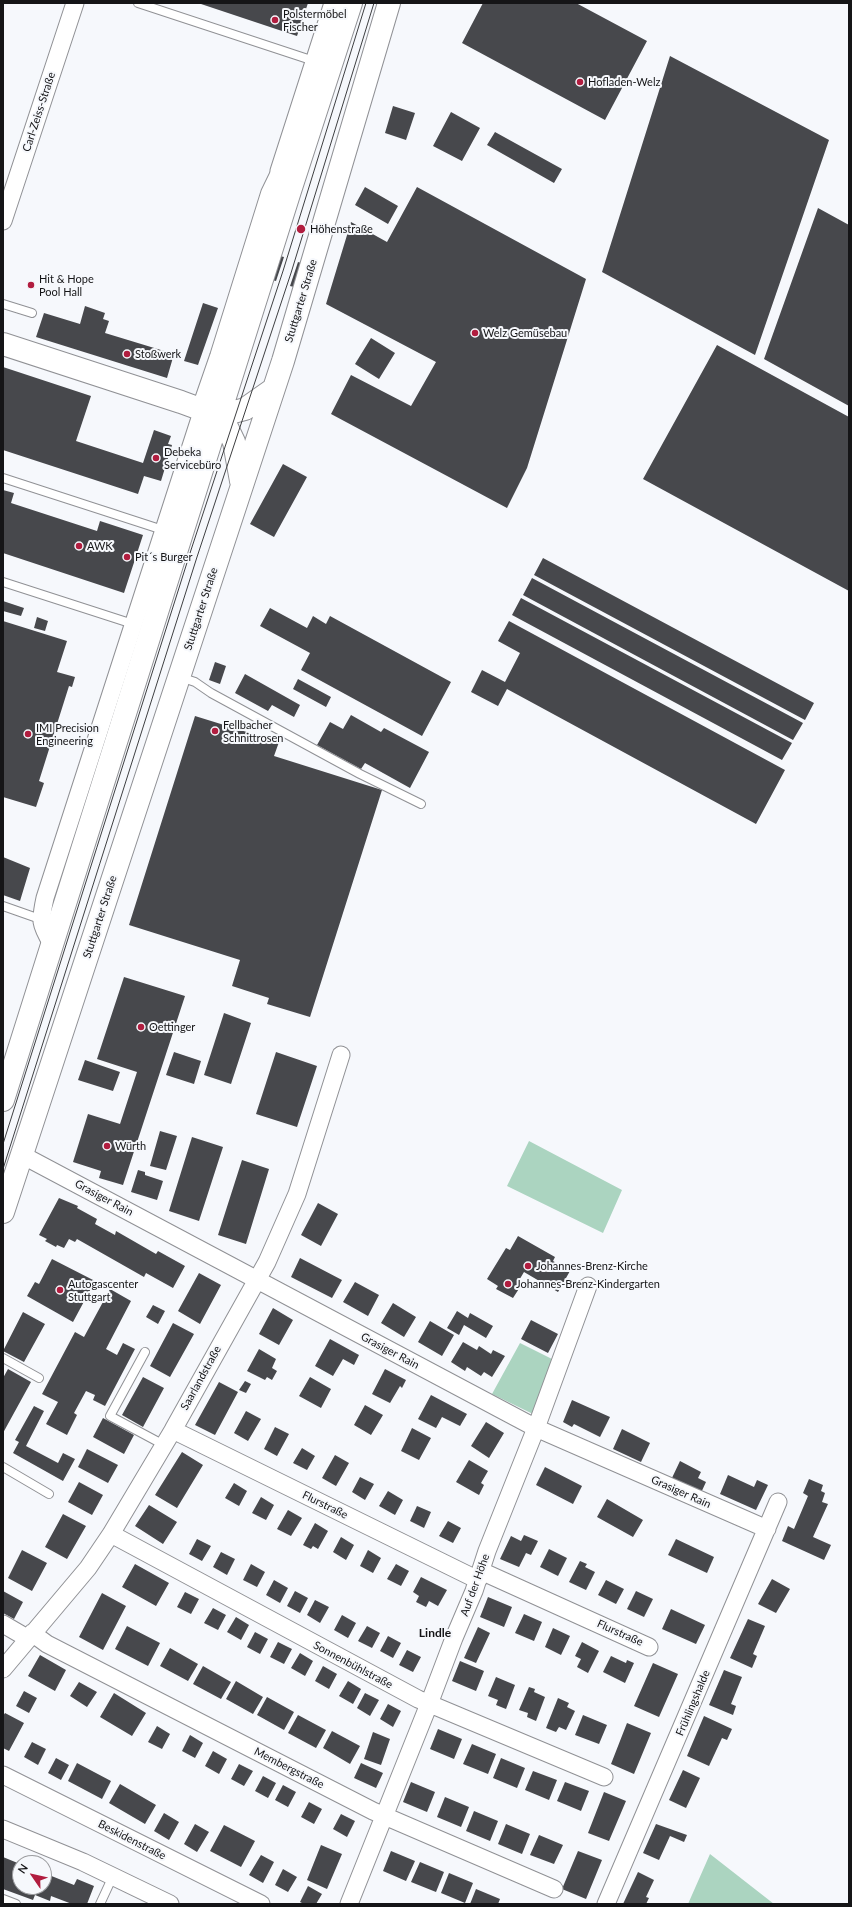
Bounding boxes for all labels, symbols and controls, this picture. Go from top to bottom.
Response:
place label: Polstermöbel Fischer [283,7,346,33]
marker: Polstermöbel Fischer [270,15,280,25]
street label: Carl-Zeiss-Straße [20,70,58,154]
place label: Hofladen-Welz [588,75,660,89]
marker: Hofladen-Welz [575,77,585,87]
place label: Höhenstraße [310,222,373,236]
marker: Höhenstraße [295,223,307,235]
street label: Stuttgarter Straße [282,258,320,344]
place label: Hit & Hope Pool Hall [39,272,94,298]
marker: Hit & Hope Pool Hall [26,280,36,290]
place label: Welz Gemüsebau [483,326,567,340]
marker: Welz Gemüsebau [470,328,480,338]
place label: Stoßwerk [135,347,181,361]
marker: Stoßwerk [122,349,132,359]
place label: Debeka Servicebüro [164,445,221,471]
marker: Debeka Servicebüro [151,453,161,463]
place label: AWK [87,539,113,553]
marker: AWK [74,541,84,551]
place label: Pit´s Burger [135,550,193,564]
marker: Pit´s Burger [122,552,132,562]
street label: Stuttgarter Straße [181,566,221,652]
place label: Fellbacher Schnittrosen [223,718,283,744]
place label: IMI Precision Engineering [36,721,99,747]
marker: Fellbacher Schnittrosen [210,726,220,736]
marker: IMI Precision Engineering [23,729,33,739]
street label: Stuttgarter Straße [80,874,120,960]
place label: Oettinger [149,1020,195,1034]
marker: Oettinger [136,1022,146,1032]
place label: Würth [115,1139,146,1153]
marker: Würth [102,1141,112,1151]
street label: Grasiger Rain [73,1177,135,1219]
place label: Johannes-Brenz-Kirche [536,1259,648,1273]
marker: Johannes-Brenz-Kirche [523,1261,533,1271]
place label: Autogascenter Stuttgart [68,1277,138,1303]
place label: Johannes-Brenz-Kindergarten [516,1277,660,1291]
marker: Johannes-Brenz-Kindergarten [503,1279,513,1289]
marker: Autogascenter Stuttgart [55,1285,65,1295]
street label: Grasiger Rain [359,1330,421,1372]
street label: Saarlandstraße [178,1344,224,1412]
street label: Grasiger Rain [649,1473,713,1511]
street label: Flurstraße [300,1488,350,1522]
street label: Auf der Höhe [458,1552,492,1618]
street label: Flurstraße [595,1617,645,1649]
district label: Lindle [419,1626,451,1640]
street label: Sonnenbühlstraße [311,1639,395,1691]
street label: Frühlingshalde [673,1668,713,1738]
street label: Membergstraße [252,1745,326,1791]
street label: Beskidenstraße [96,1817,168,1863]
north arrow [12,1855,52,1895]
text: N [15,1861,30,1876]

